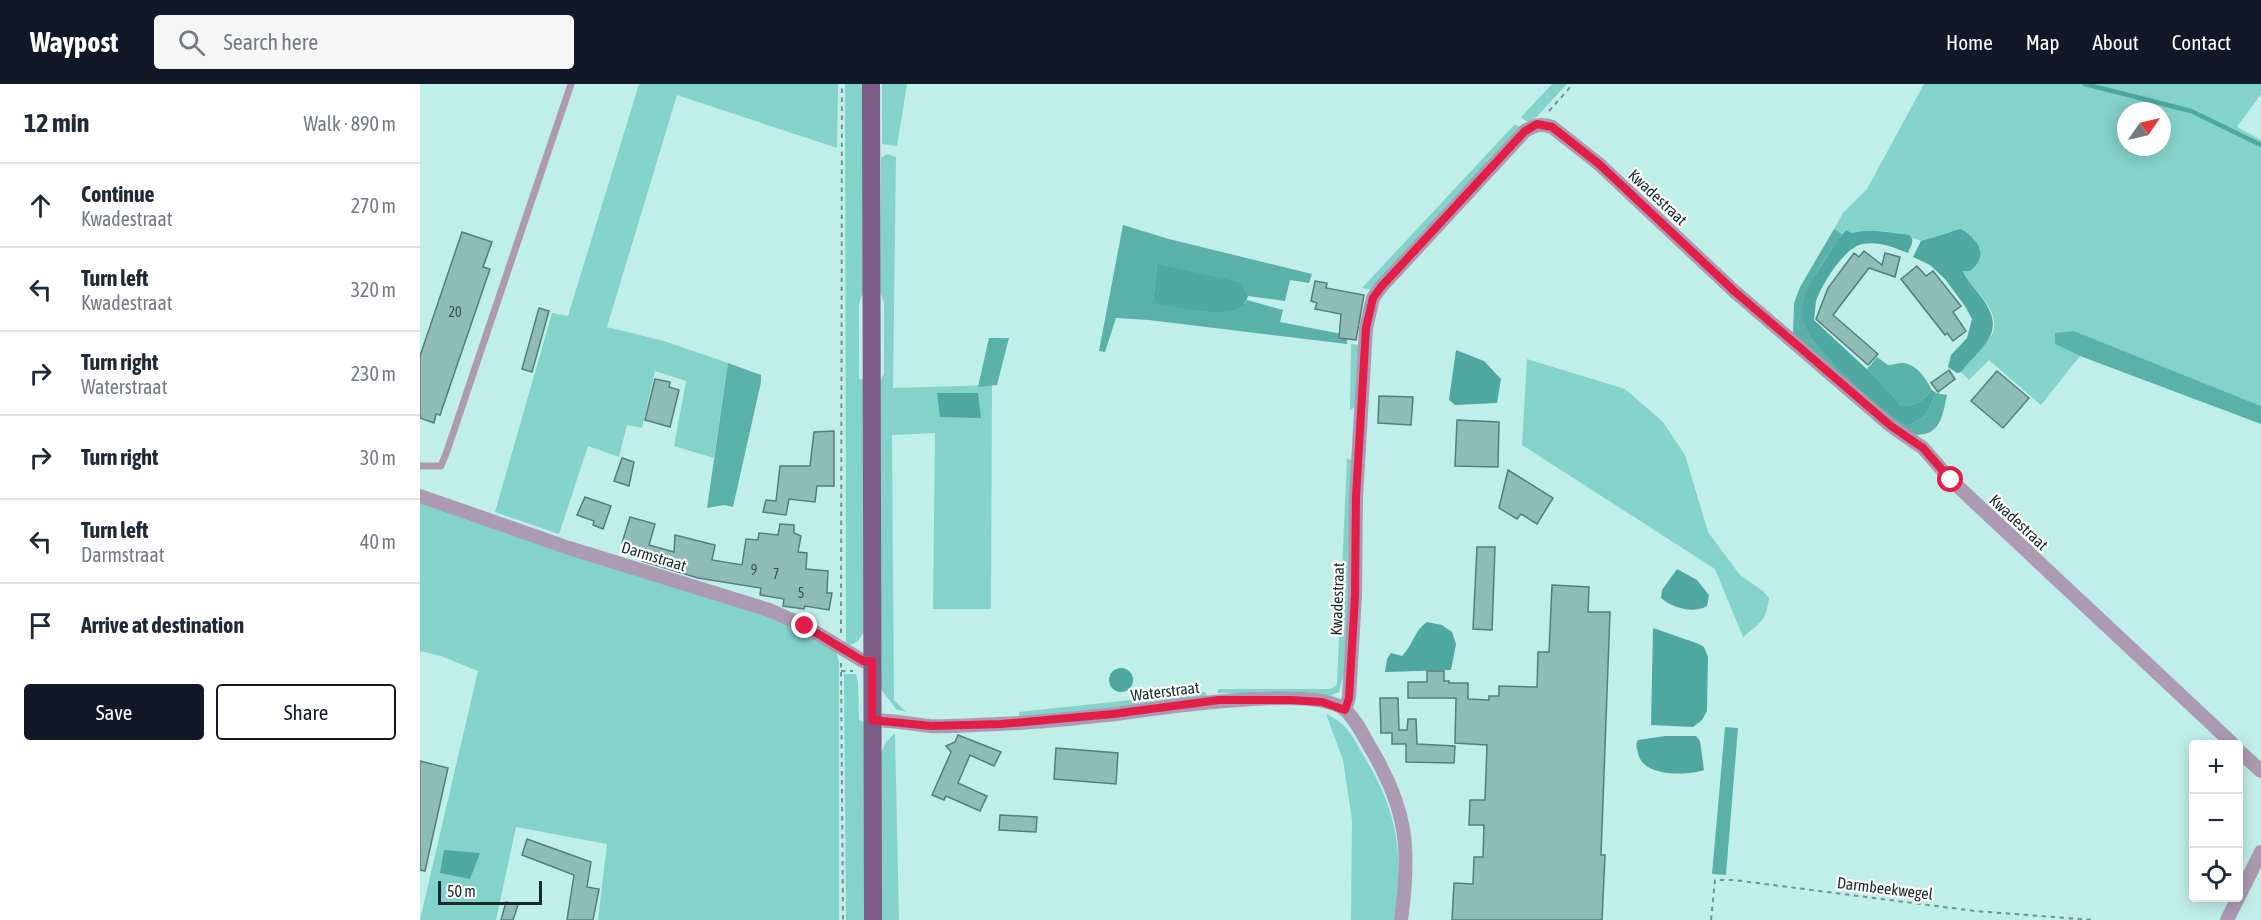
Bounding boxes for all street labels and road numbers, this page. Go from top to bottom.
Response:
street label: Kwadestraat [1625,165,1691,229]
street label: Kwadestraat [1986,490,2052,554]
street label: Darmstraat [619,538,689,574]
street label: Kwadestraat [1327,562,1347,636]
street label: Waterstraat [1130,678,1201,704]
street label: Darmbeekwegel [1836,873,1935,904]

